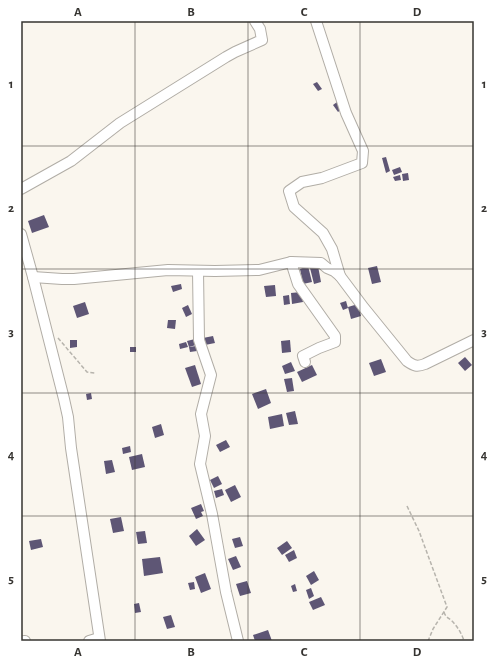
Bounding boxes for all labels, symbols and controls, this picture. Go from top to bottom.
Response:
text: A [74,6,82,19]
text: B [187,6,195,19]
text: C [301,6,308,19]
text: D [413,6,422,19]
text: 1 [9,78,13,91]
text: 1 [482,78,486,91]
text: 2 [8,202,14,215]
text: 2 [481,202,487,215]
text: 3 [8,326,14,339]
text: 3 [481,326,487,339]
text: 4 [8,449,15,462]
text: 4 [481,449,488,462]
text: 5 [8,573,14,586]
text: 5 [481,573,487,586]
text: A [74,646,82,659]
text: B [187,646,195,659]
text: C [301,646,308,659]
text: D [413,646,422,659]

